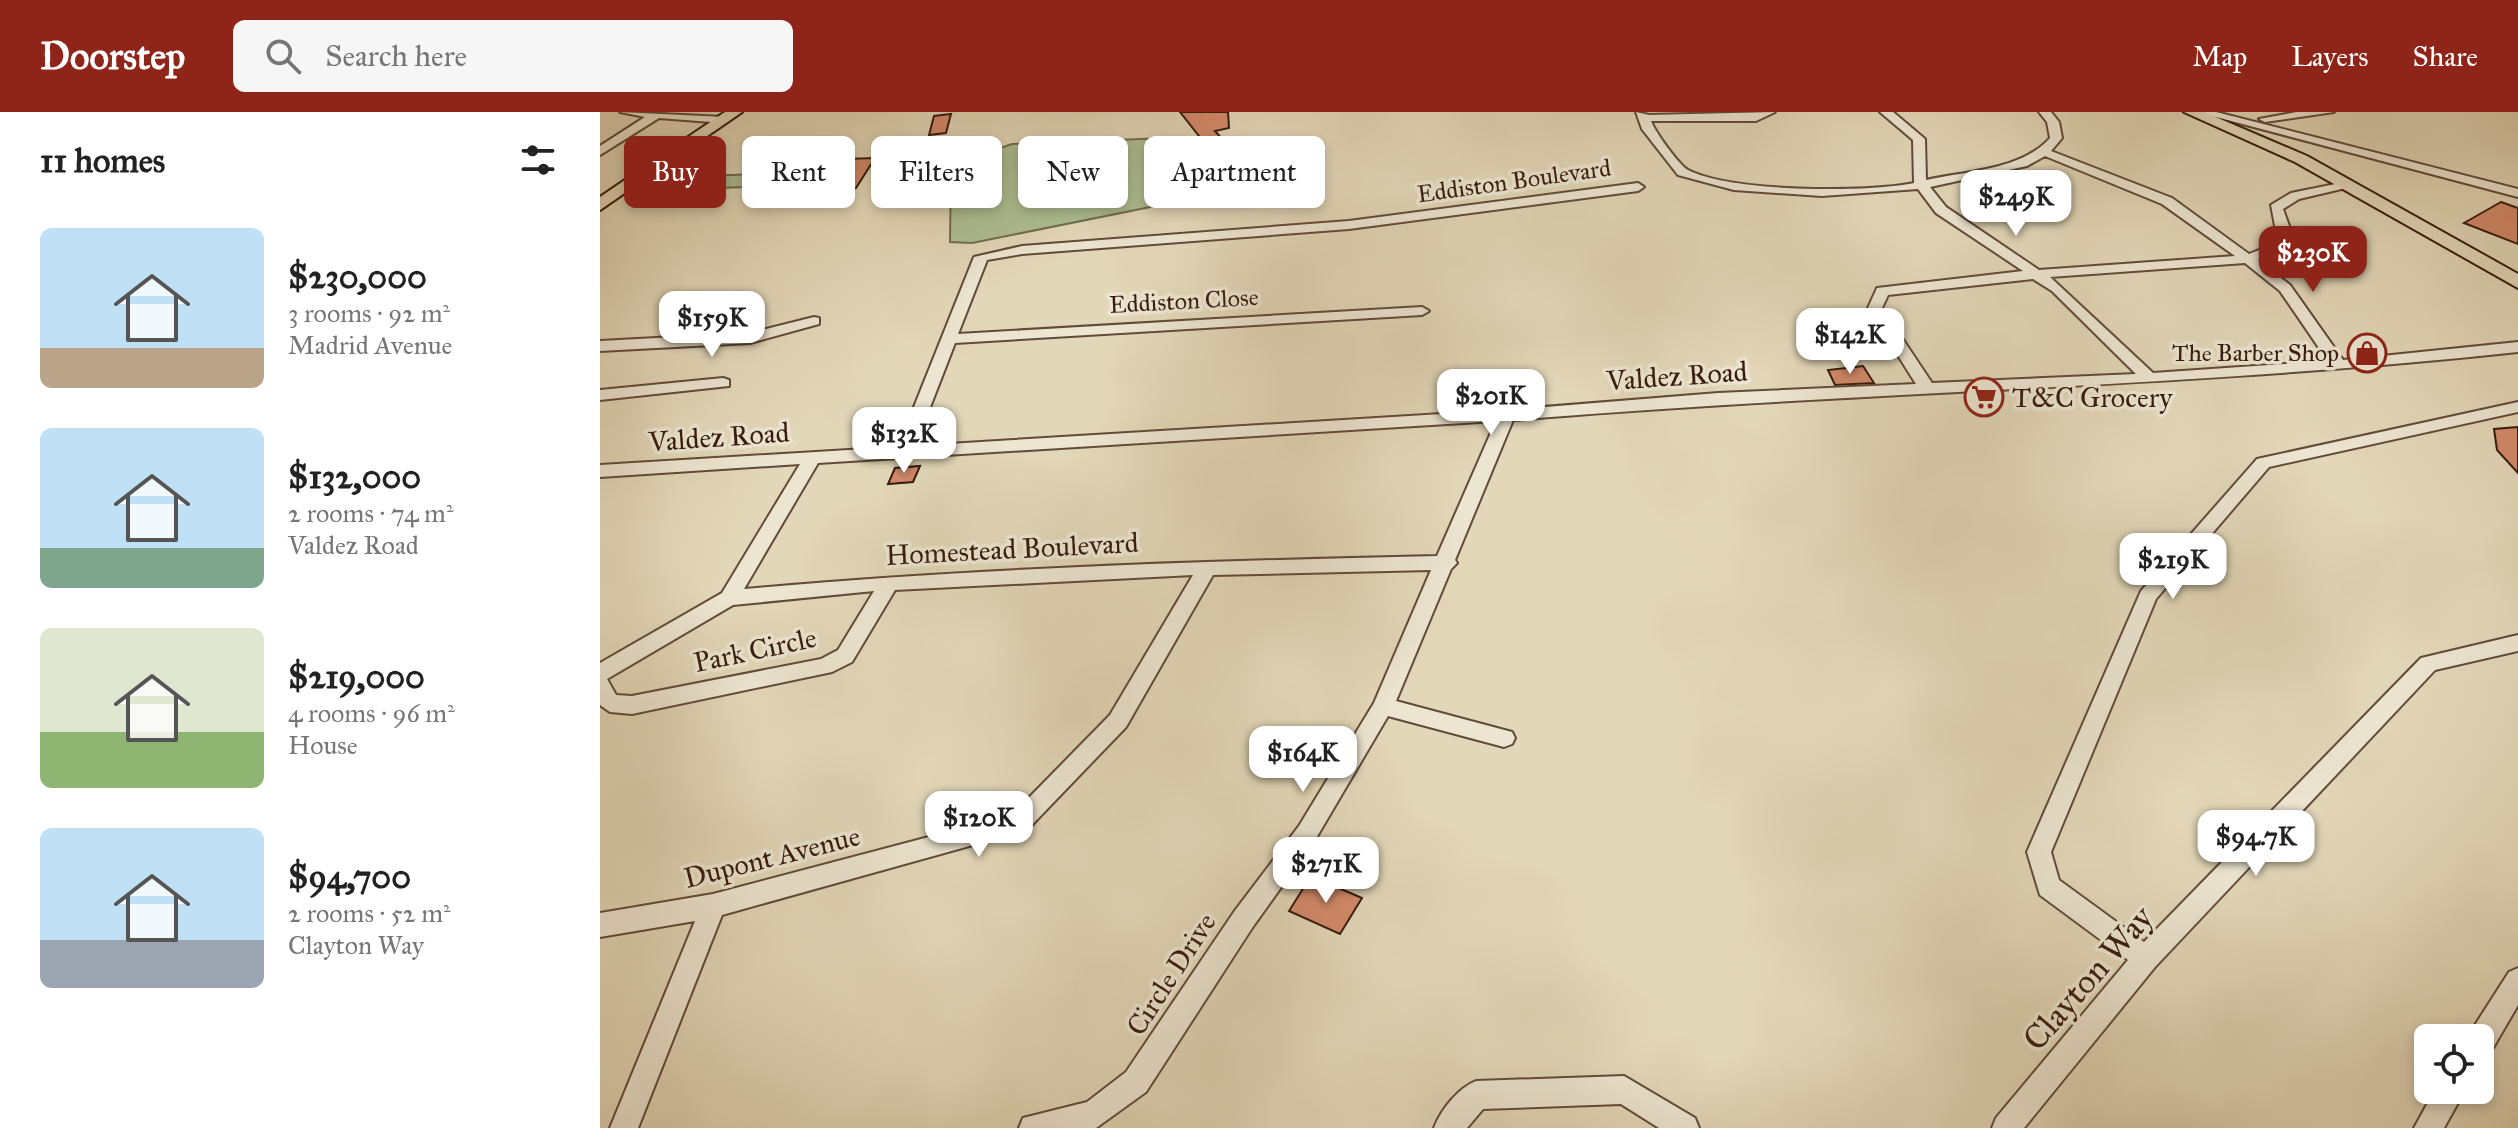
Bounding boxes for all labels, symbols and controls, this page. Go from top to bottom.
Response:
search box [233,20,793,92]
text: Doorstep [40,33,185,79]
icon: search [261,34,305,78]
text: Search here [325,38,467,74]
text: Map [2192,39,2247,74]
text: Layers [2291,39,2369,74]
text: Share [2413,39,2478,74]
chip: Buy [624,136,726,208]
chip: Rent [742,136,855,208]
chip: Filters [871,136,1002,208]
chip: New [1018,136,1128,208]
chip: Apartment [1144,136,1325,208]
icon: filters [516,138,560,182]
text: 11 homes [40,140,165,181]
street label: Eddiston Boulevard [1415,153,1613,209]
pin: $249K [1960,170,2072,238]
text: $249K [1978,180,2054,212]
pin: $230K [2257,226,2369,294]
text: $230K [2277,236,2349,268]
text: $230,000 [288,256,427,297]
icon: home [104,260,200,356]
street label: Eddiston Close [1109,282,1259,320]
pin: $159K [656,291,768,359]
text: 3 rooms · 92 m² [288,297,450,329]
text: $159K [677,301,747,333]
pin: $142K [1794,308,1906,376]
text: $142K [1814,318,1886,350]
text: Madrid Avenue [288,329,452,361]
shop icon: The Barber Shop [2346,332,2388,374]
place label: The Barber Shop [2172,338,2339,368]
street label: Valdez Road [1604,354,1749,398]
pin: $201K [1435,369,1547,437]
supermarket icon: T&C Grocery [1963,376,2005,418]
text: $201K [1455,379,1527,411]
place label: T&C Grocery [2012,380,2173,415]
pin: $132K [848,407,960,475]
street label: Valdez Road [646,415,791,459]
text: $132K [870,417,938,449]
text: $132,000 [288,456,421,497]
icon: home [104,460,200,556]
text: 2 rooms · 74 m² [288,497,454,529]
street label: Homestead Boulevard [885,525,1139,573]
text: Valdez Road [288,529,419,561]
pin: $219K [2117,533,2229,601]
text: $219K [2138,543,2208,575]
street label: Park Circle [690,620,820,680]
text: $219,000 [288,656,425,697]
icon: home [104,660,200,756]
text: 4 rooms · 96 m² [288,697,455,729]
pin: $164K [1247,726,1359,794]
text: House [288,729,358,761]
text: $164K [1267,736,1339,768]
pin: $120K [923,791,1035,859]
text: $120K [943,801,1015,833]
pin: $94.7K [2191,810,2321,878]
street label: Dupont Avenue [680,818,864,896]
text: $94.7K [2216,820,2296,852]
pin: $271K [1270,837,1382,905]
text: $271K [1291,847,1361,879]
text: $94,700 [288,856,411,897]
icon: home [104,860,200,956]
text: 2 rooms · 52 m² [288,897,451,929]
street label: Clayton Way [2014,897,2163,1059]
street label: Circle Drive [1119,906,1223,1042]
text: Clayton Way [288,929,424,961]
map controls [2414,1024,2494,1104]
button: locate [2414,1024,2494,1104]

